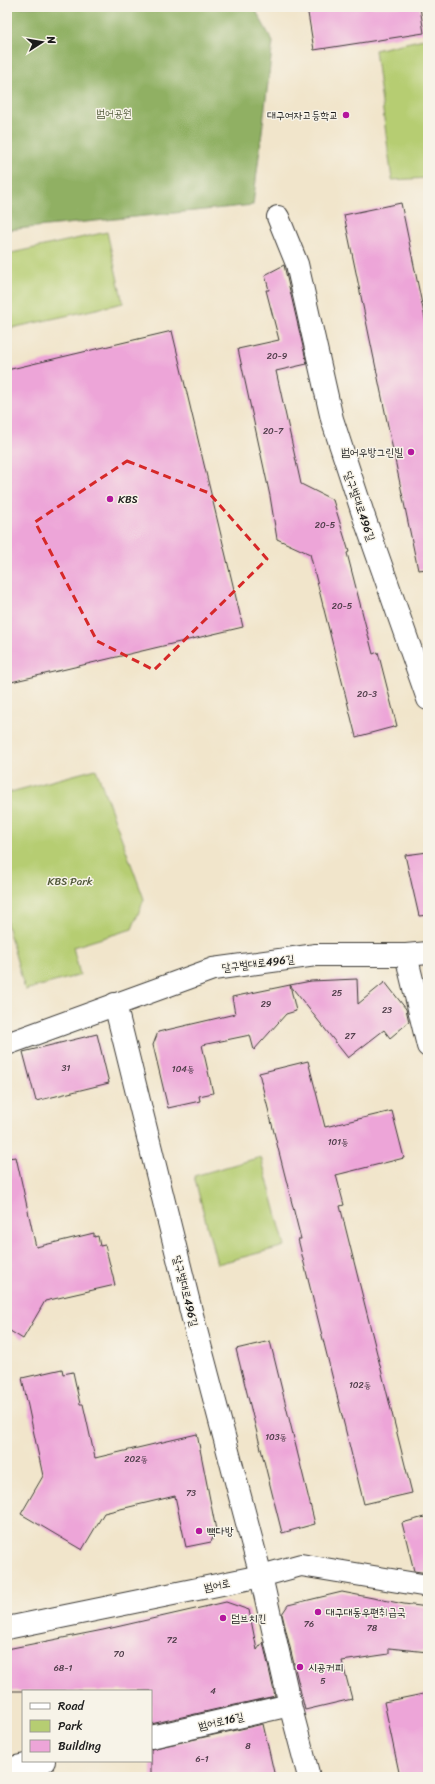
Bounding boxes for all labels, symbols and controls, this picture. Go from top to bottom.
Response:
north arrow [22,22,62,62]
text: N [41,33,61,46]
park label: 범어공원 [96,104,132,123]
place label: 대구여자고등학교 [267,106,338,125]
marker: 대구여자고등학교 [341,110,351,120]
house number: 20-9 [267,348,288,364]
house number: 20-7 [263,423,284,439]
place label: 범어우방그린빌 [341,443,403,462]
marker: 범어우방그린빌 [406,447,416,457]
street label: 달구벌대로496길 [339,469,380,544]
place label: KBS [118,490,138,509]
marker: KBS [105,494,115,504]
house number: 20-5 [315,517,336,533]
house number: 20-5 [332,598,353,614]
house number: 20-3 [357,686,377,702]
park label: KBS Park [47,872,93,891]
street label: 달구벌대로496길 [221,950,296,977]
house number: 25 [332,985,343,1001]
house number: 29 [261,996,272,1012]
house number: 23 [382,1002,392,1018]
house number: 27 [345,1028,356,1044]
house number: 31 [62,1060,71,1076]
house number: 104동 [172,1061,194,1077]
house number: 101동 [328,1134,348,1150]
street label: 달구벌대로496길 [167,1253,204,1329]
house number: 102동 [349,1377,371,1393]
house number: 103동 [265,1429,287,1445]
house number: 202동 [124,1451,148,1467]
house number: 73 [186,1485,196,1501]
place label: 빽다방 [207,1522,234,1541]
marker: 빽다방 [194,1526,204,1536]
street label: 범어로 [202,1574,232,1597]
place label: 대구대동우편취급국 [326,1603,406,1622]
marker: 대구대동우편취급국 [313,1607,323,1617]
place label: 덤브치킨 [231,1609,266,1628]
marker: 덤브치킨 [218,1613,228,1623]
house number: 76 [304,1616,314,1632]
house number: 78 [367,1620,378,1636]
house number: 72 [167,1632,177,1648]
house number: 70 [114,1646,125,1662]
place label: 시공커피 [308,1658,344,1677]
house number: 68-1 [54,1660,72,1676]
marker: 시공커피 [295,1662,305,1672]
house number: 5 [320,1673,326,1689]
house number: 4 [210,1683,216,1699]
legend [22,1690,152,1762]
text: Road [58,1695,85,1717]
street label: 범어로16길 [196,1707,246,1736]
text: Park [58,1715,83,1737]
text: Building [58,1735,101,1757]
house number: 8 [245,1738,251,1754]
house number: 6-1 [195,1751,209,1767]

